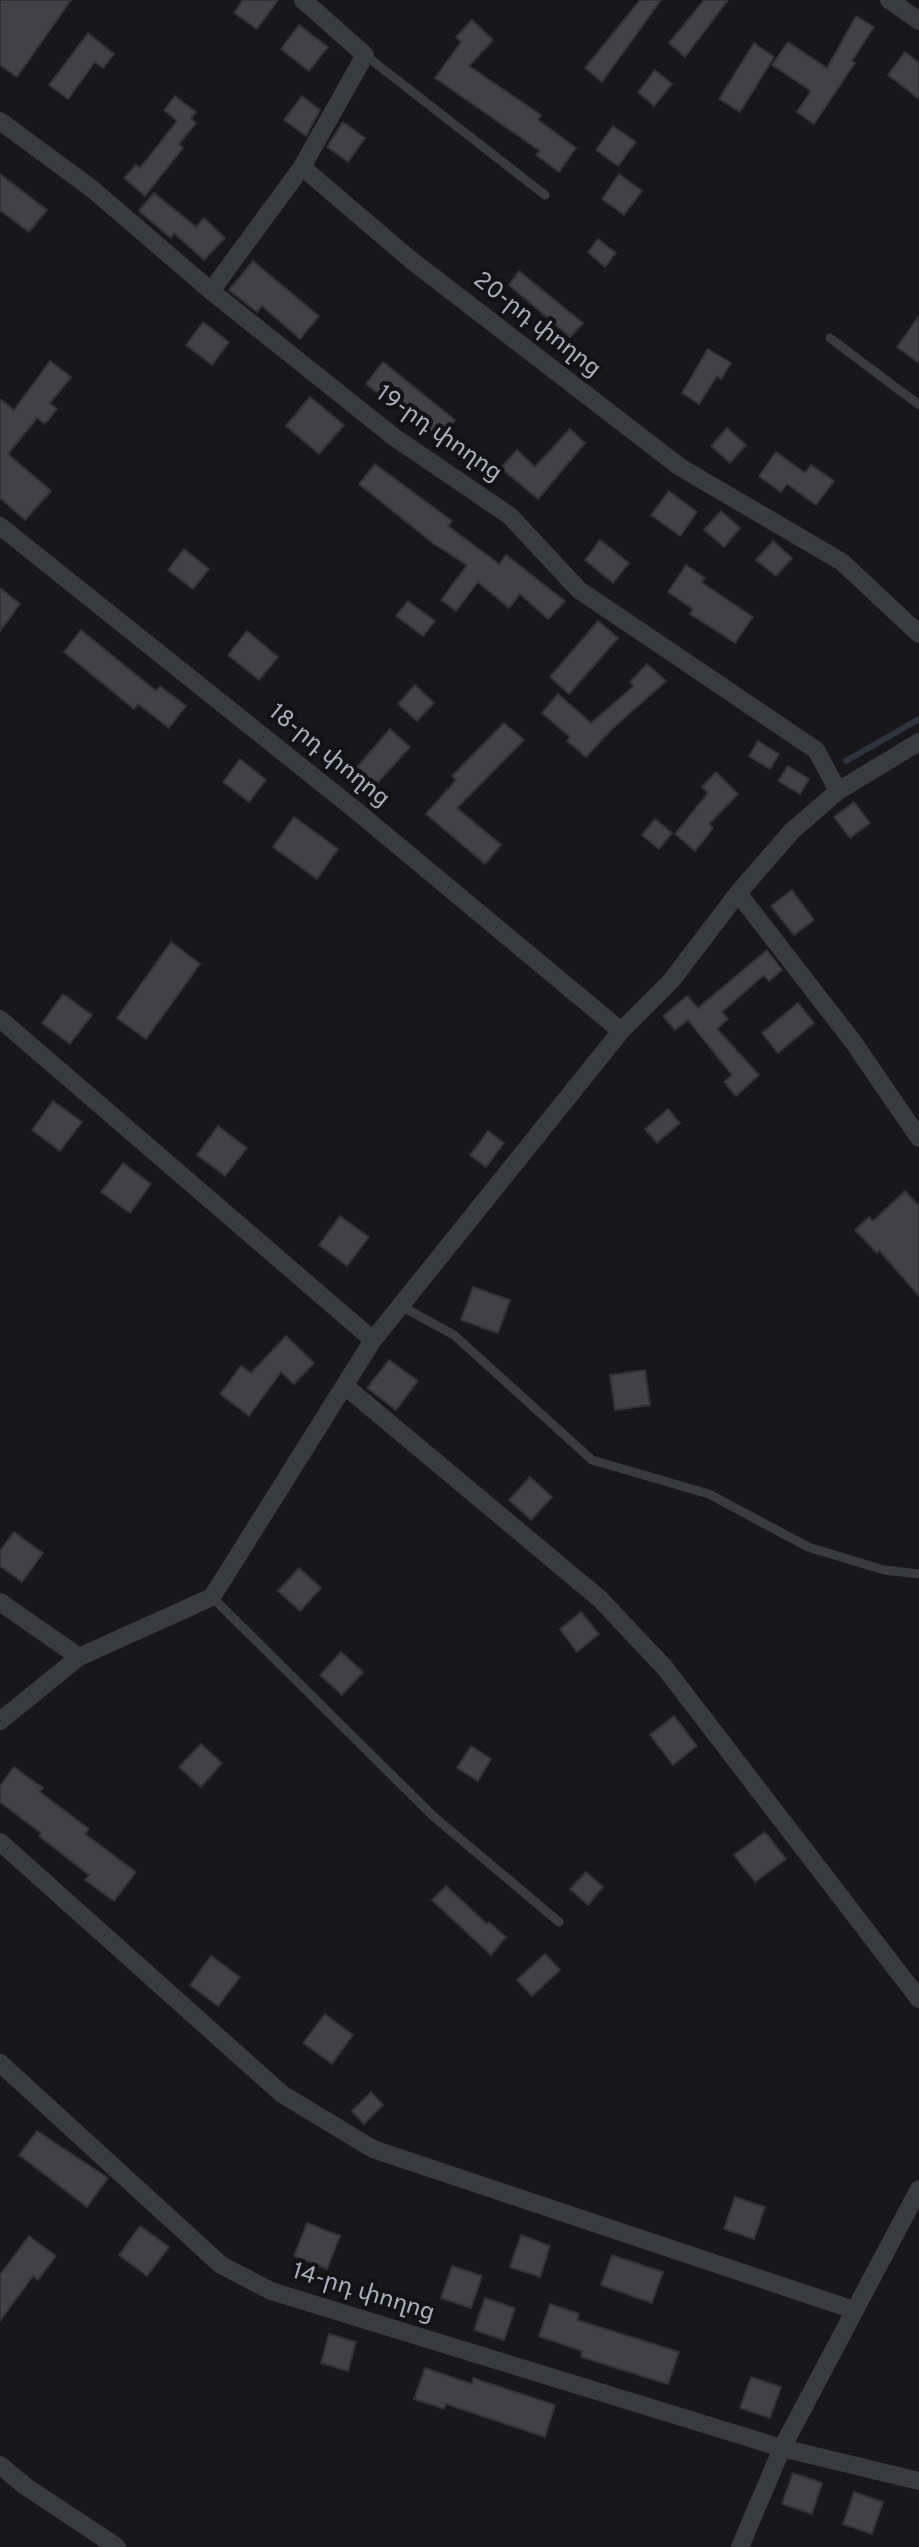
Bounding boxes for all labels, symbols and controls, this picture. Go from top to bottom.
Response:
street label: 20-րդ փողոց [466,267,606,385]
street label: 19-րդ փողոց [369,381,507,489]
street label: 18-րդ փողոց [262,699,394,815]
street label: 14-րդ փողոց [288,2259,438,2329]

